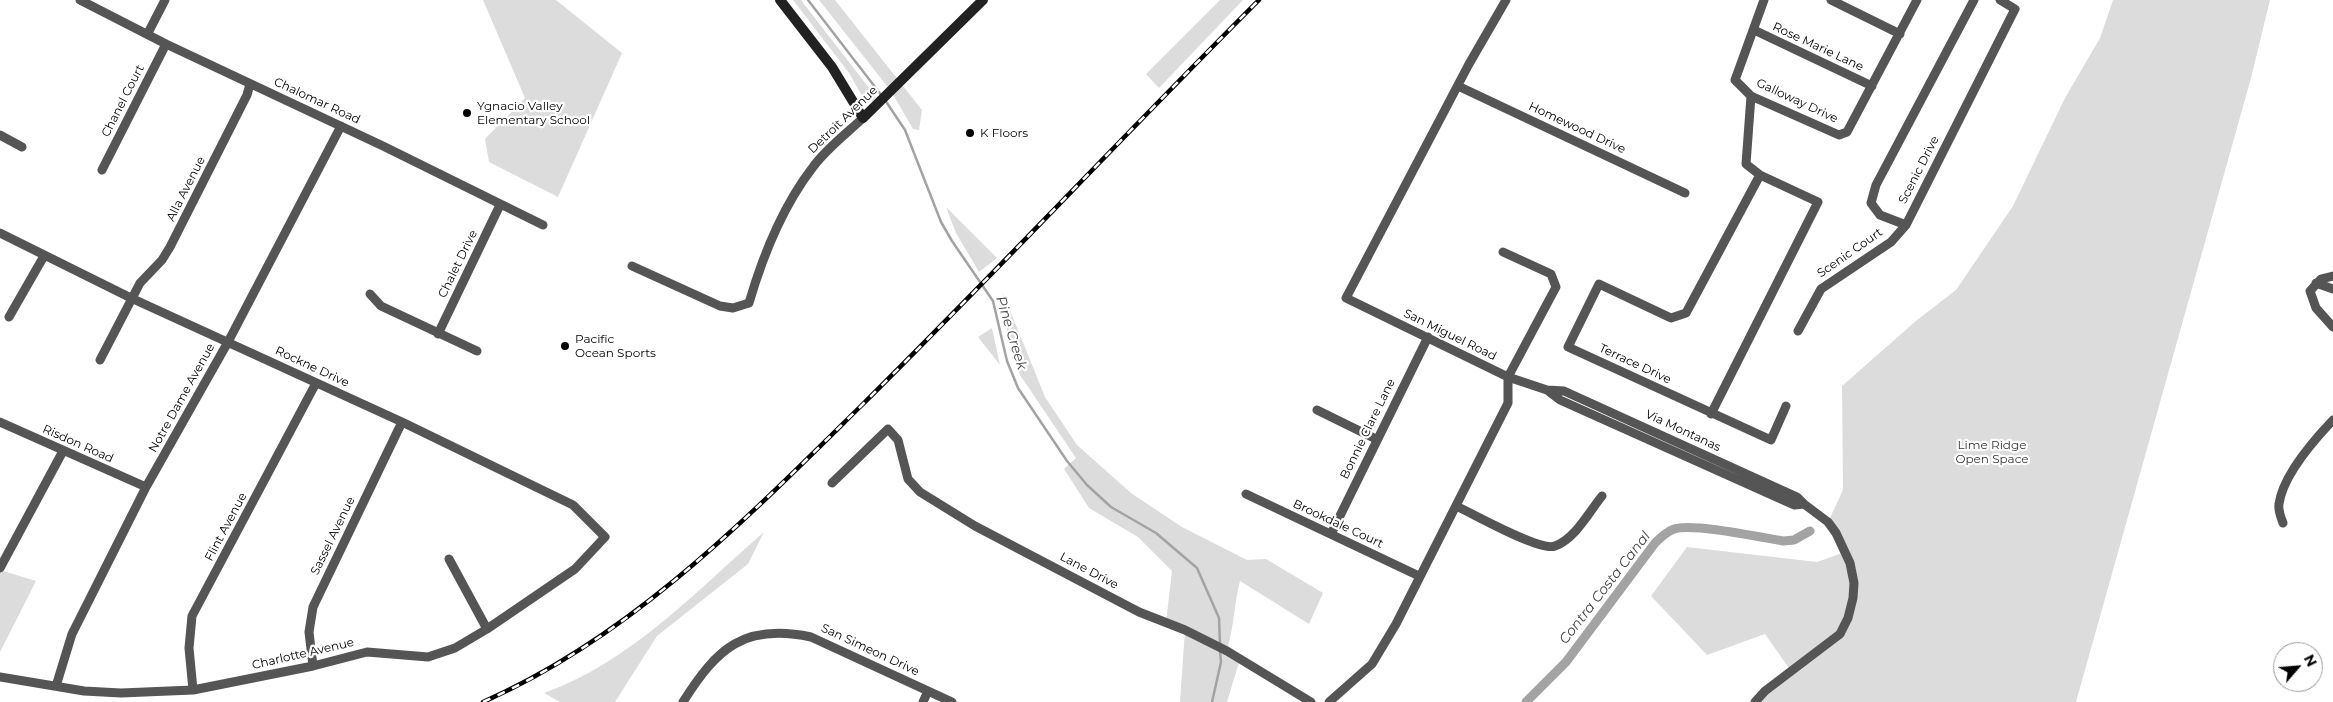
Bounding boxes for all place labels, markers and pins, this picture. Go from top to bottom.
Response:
place label: Ygnacio Valley Elementary School [477,99,590,127]
marker: Ygnacio Valley Elementary School [461,107,473,119]
place label: K Floors [980,126,1028,140]
marker: K Floors [964,127,976,139]
place label: Pacific Ocean Sports [575,332,656,360]
marker: Pacific Ocean Sports [559,340,571,352]

